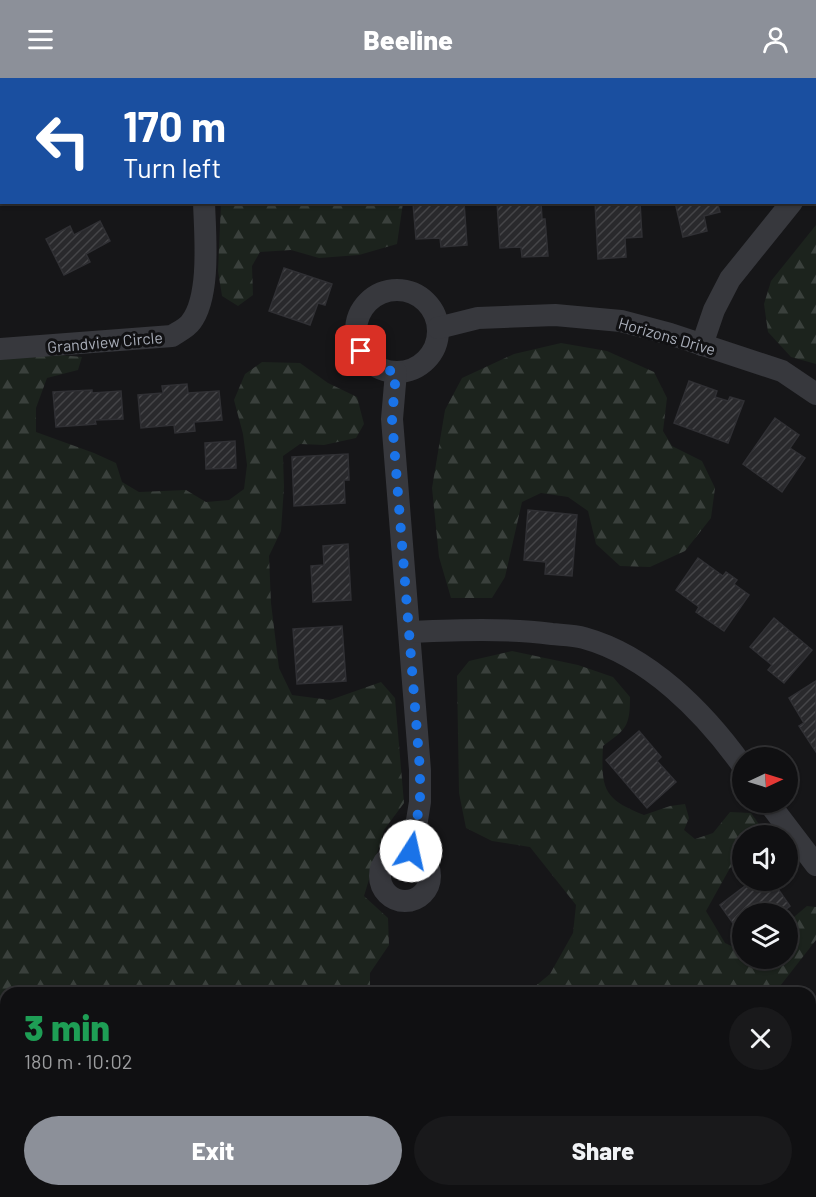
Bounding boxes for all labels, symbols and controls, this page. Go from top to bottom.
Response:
icon: menu [24,23,57,56]
text: Beeline [363,23,453,55]
icon: person [759,23,792,56]
text: 170 m [123,100,226,150]
icon: left [24,102,102,180]
text: Turn left [123,151,221,183]
street label: Horizons Drive [616,313,718,358]
pin [335,325,386,376]
street label: Grandview Circle [46,327,163,356]
icon: arrive [344,334,377,367]
north arrow [732,747,798,813]
map controls [732,747,798,969]
position arrow [379,819,443,883]
button: sound [732,825,798,891]
button: layers [732,903,798,969]
text: 3 min [24,1005,110,1048]
button: close [729,1007,792,1070]
text: 180 m · 10:02 [24,1049,133,1073]
button: Exit [24,1116,402,1185]
button: Share [414,1116,792,1185]

